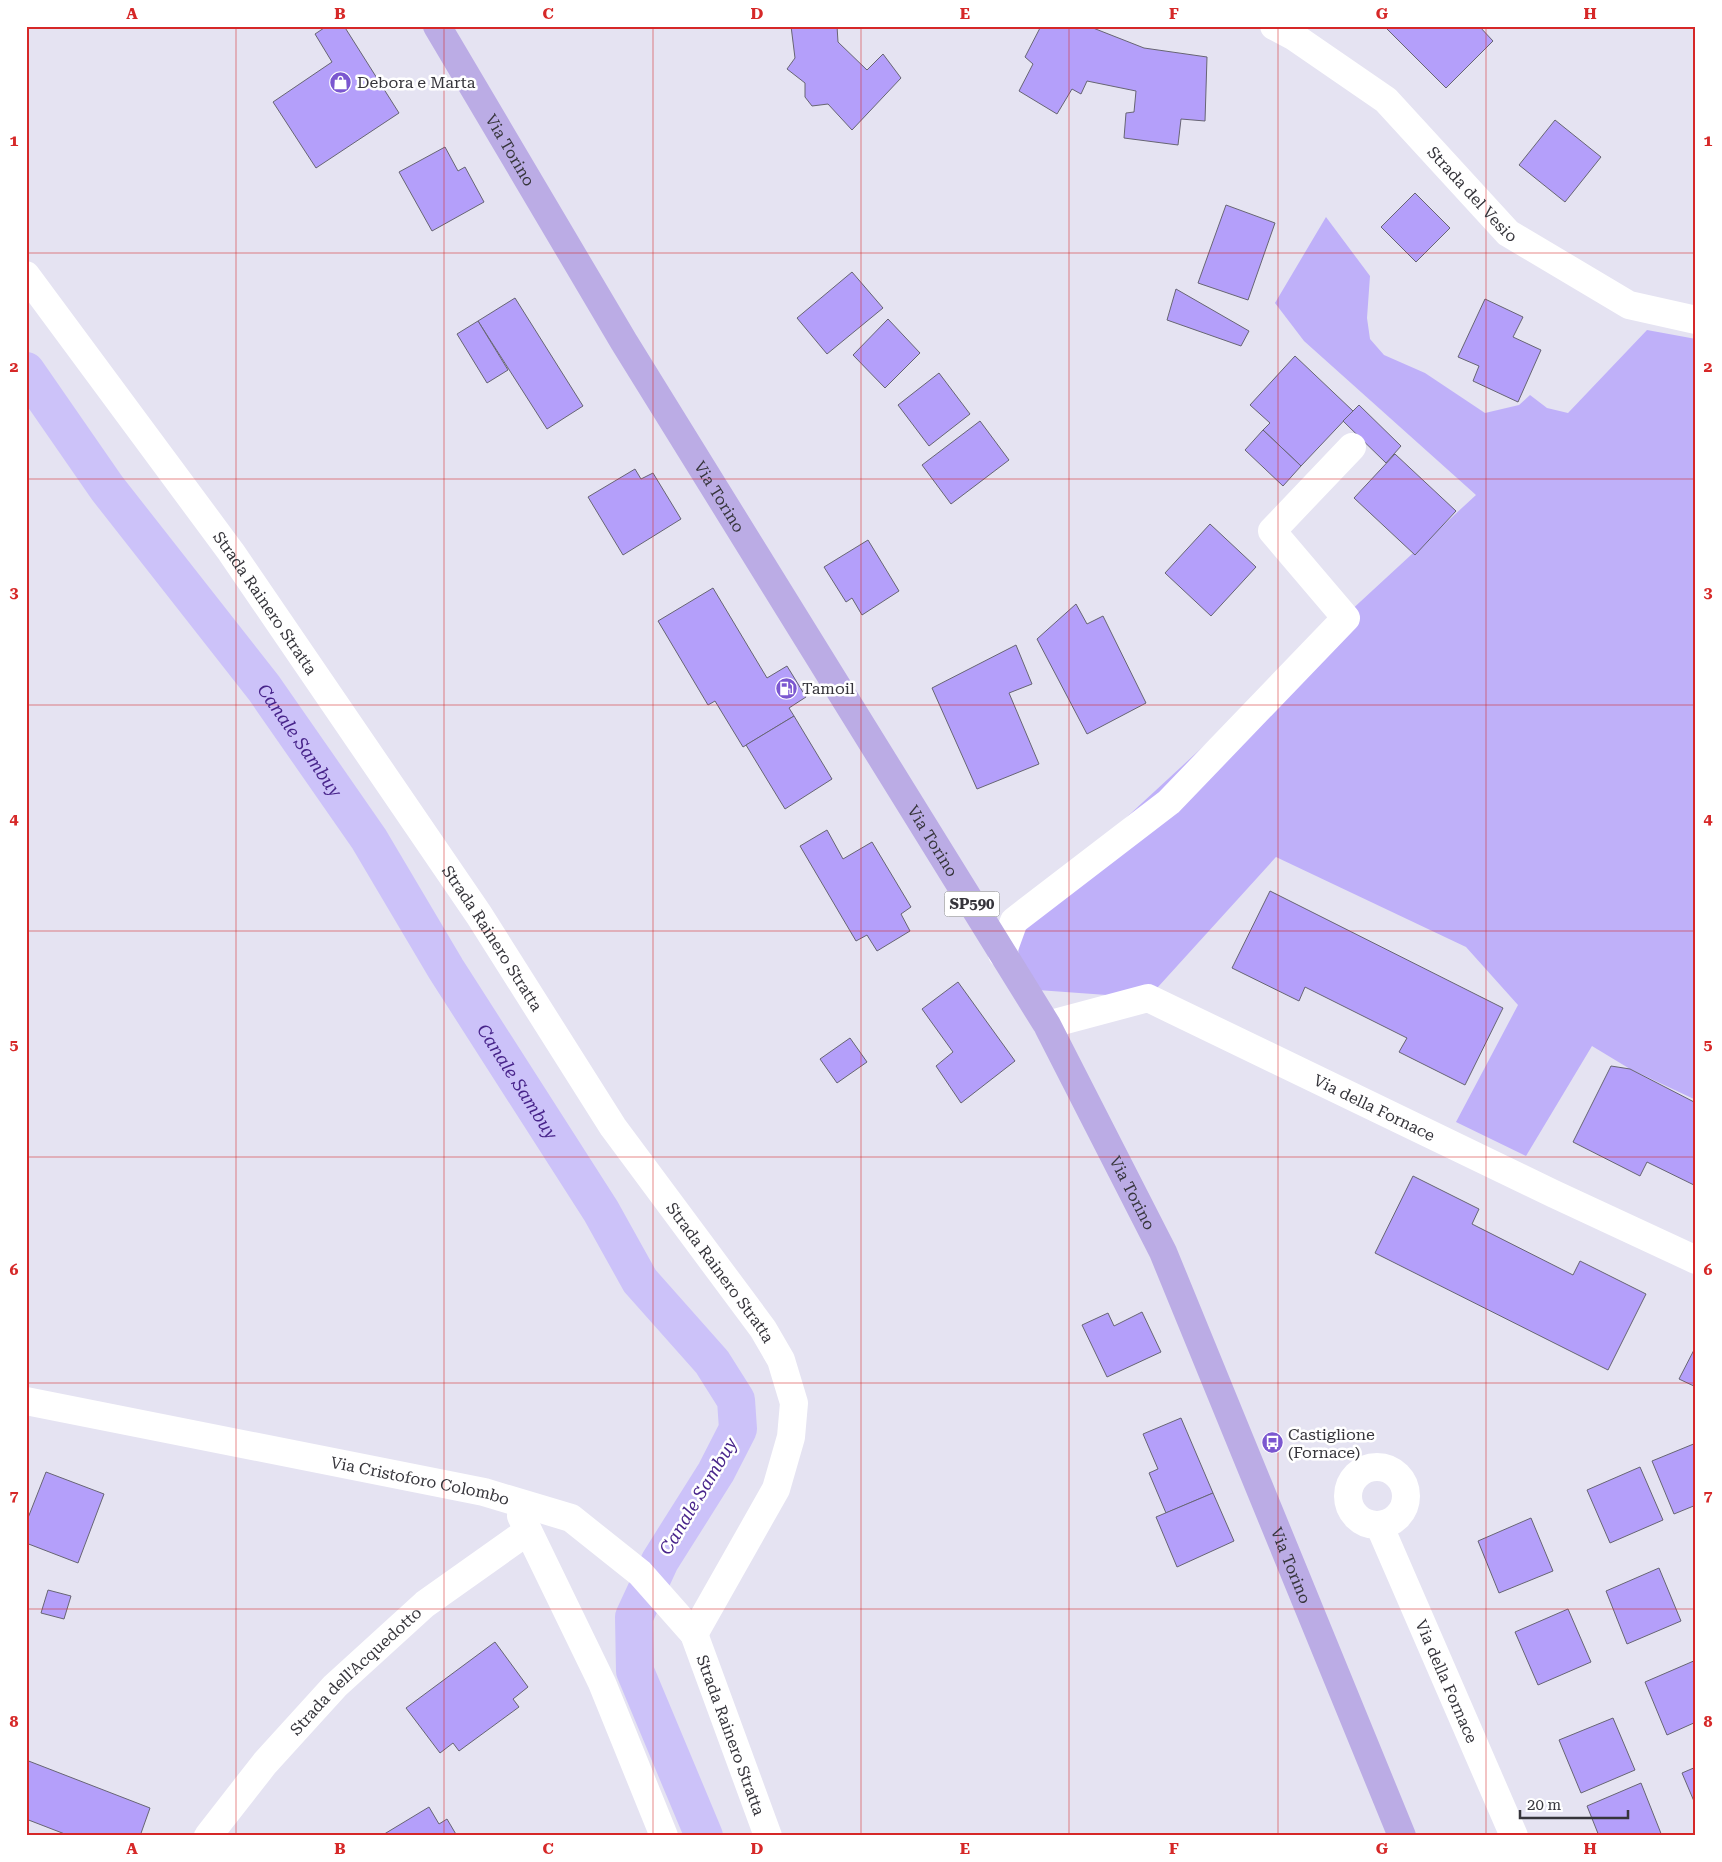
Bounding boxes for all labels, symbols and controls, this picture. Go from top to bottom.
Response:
text: A [126,4,138,23]
text: B [334,4,346,23]
text: C [542,4,554,23]
text: D [751,4,764,23]
text: E [960,4,970,23]
text: F [1169,4,1179,23]
text: G [1376,4,1389,23]
text: H [1583,4,1597,23]
shop icon: Debora e Marta [329,70,353,94]
place label: Debora e Marta [357,73,476,92]
street label: Via Torino [482,110,539,190]
text: 1 [10,131,19,150]
text: 1 [1704,131,1713,150]
street label: Strada del Vesio [1424,142,1521,246]
text: 2 [10,357,19,376]
text: 2 [1704,357,1713,376]
street label: Via Torino [690,457,749,536]
street label: Strada Rainero Stratta [209,528,321,678]
text: 3 [10,583,19,602]
text: 3 [1704,583,1713,602]
fuel station icon: Tamoil [774,676,798,700]
place label: Tamoil [802,679,855,698]
water label: Canale Sambuy [254,680,347,801]
street label: Via Torino [904,802,962,880]
text: 4 [10,809,19,828]
text: 4 [1704,809,1713,828]
street label: Strada Rainero Stratta [438,862,547,1015]
road number: SP590 [944,892,1000,916]
water label: Canale Sambuy [473,1020,563,1144]
text: 5 [10,1035,19,1054]
text: 5 [1704,1035,1713,1054]
street label: Via della Fornace [1311,1070,1438,1145]
street label: Via Torino [1106,1153,1160,1233]
street label: Strada Rainero Stratta [663,1199,778,1346]
text: 6 [10,1260,19,1279]
text: 6 [1704,1260,1713,1279]
place label: Castiglione (Fornace) [1288,1425,1375,1462]
bus stop icon: Castiglione (Fornace) [1260,1431,1284,1455]
water label: Canale Sambuy [655,1433,742,1558]
street label: Via Cristoforo Colombo [329,1452,512,1509]
text: 7 [10,1486,19,1505]
text: 7 [1704,1486,1713,1505]
street label: Via Torino [1267,1524,1315,1606]
street label: Strada dell'Acquedotto [286,1603,425,1739]
street label: Via della Fornace [1412,1617,1482,1746]
street label: Strada Rainero Stratta [693,1652,769,1818]
text: 8 [10,1712,19,1731]
text: 8 [1704,1712,1713,1731]
scale bar [1520,1787,1627,1819]
text: 20 m [1527,1796,1562,1814]
text: A [126,1839,138,1858]
text: B [334,1839,346,1858]
text: C [542,1839,554,1858]
text: D [751,1839,764,1858]
text: E [960,1839,970,1858]
text: F [1169,1839,1179,1858]
text: G [1376,1839,1389,1858]
text: H [1583,1839,1597,1858]

